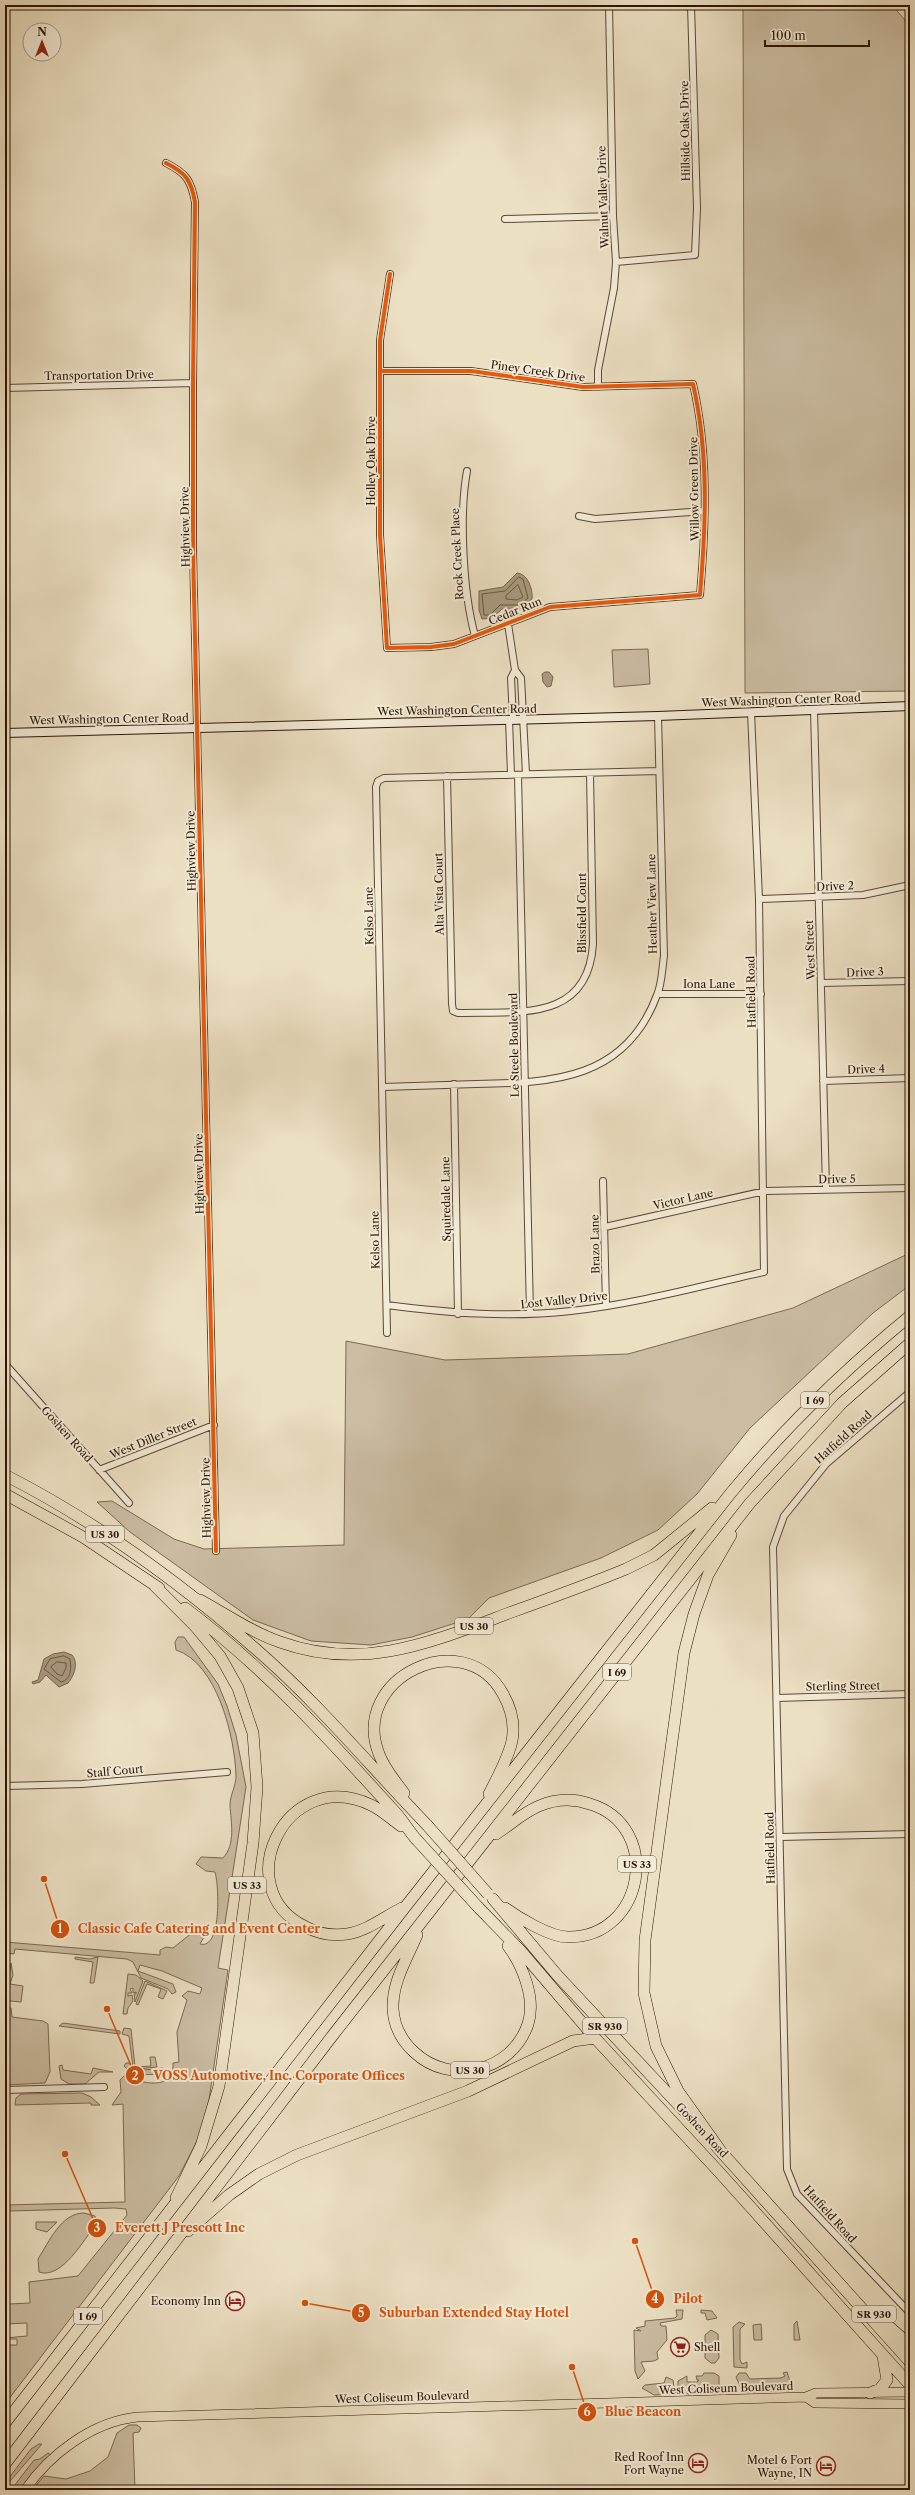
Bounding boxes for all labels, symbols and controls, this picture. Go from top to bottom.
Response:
north arrow [22,22,62,62]
scale bar [765,22,869,48]
text: N [37,25,47,39]
text: 100 m [771,28,806,43]
street label: Hillside Oaks Drive [677,80,693,182]
street label: Walnut Valley Drive [594,145,612,250]
street label: Piney Creek Drive [490,357,586,385]
street label: Transportation Drive [44,367,154,383]
street label: Holley Oak Drive [364,416,378,506]
street label: Willow Green Drive [686,437,702,542]
street label: Highview Drive [177,487,193,567]
street label: Rock Creek Place [448,508,466,600]
street label: Cedar Run [486,594,544,628]
street label: West Washington Center Road [700,690,861,710]
street label: West Washington Center Road [376,702,537,718]
street label: West Washington Center Road [28,711,189,727]
street label: Highview Drive [183,811,199,891]
street label: Alta Vista Court [431,853,447,936]
street label: Heather View Lane [644,854,660,954]
street label: Blissfield Court [575,873,589,953]
street label: Drive 2 [816,878,854,894]
street label: Kelso Lane [361,887,377,945]
street label: West Street [802,920,818,981]
street label: Hatfield Road [743,955,759,1028]
street label: Drive 3 [846,964,884,980]
street label: Iona Lane [683,977,735,991]
street label: Le Steele Boulevard [506,992,522,1097]
street label: Drive 4 [847,1061,885,1077]
street label: Highview Drive [191,1134,207,1214]
street label: Squiredale Lane [438,1156,454,1242]
street label: Drive 5 [818,1172,856,1186]
street label: Victor Lane [651,1185,714,1213]
street label: Kelso Lane [367,1211,383,1269]
street label: Brazo Lane [587,1214,603,1274]
street label: Lost Valley Drive [520,1288,608,1312]
road number: I 69 [801,1392,829,1408]
street label: Goshen Road [38,1403,96,1465]
street label: Hatfield Road [811,1407,875,1466]
street label: West Diller Street [107,1414,199,1462]
street label: Highview Drive [198,1458,214,1538]
road number: US 30 [86,1526,124,1542]
road number: US 30 [455,1618,493,1634]
road number: I 69 [603,1664,631,1680]
street label: Sterling Street [806,1678,881,1694]
street label: Stalf Court [86,1762,144,1780]
street label: Hatfield Road [762,1811,778,1884]
road number: US 33 [618,1856,656,1872]
road number: US 33 [228,1877,266,1893]
callout: Classic Cafe Catering and Event Center [50,1917,328,1941]
text: 1 [57,1921,63,1936]
text: Classic Cafe Catering and Event Center [78,1921,320,1936]
road number: SR 930 [583,2018,627,2034]
road number: US 30 [451,2062,489,2078]
callout: VOSS Automotive, Inc. Corporate Offices [125,2063,413,2087]
text: 2 [131,2068,139,2083]
text: VOSS Automotive, Inc. Corporate Offices [152,2068,405,2083]
street label: Goshen Road [673,2099,731,2161]
street label: Hatfield Road [801,2182,860,2246]
callout: Everett J Prescott Inc [87,2216,253,2240]
text: 3 [94,2220,101,2235]
text: Everett J Prescott Inc [115,2220,245,2235]
callout: Pilot [645,2287,711,2311]
hotel icon: Economy Inn [224,2290,246,2312]
text: 4 [651,2291,659,2306]
text: Pilot [673,2291,703,2306]
place label: Economy Inn [151,2294,221,2308]
callout: Suburban Extended Stay Hotel [351,2301,577,2325]
text: 5 [358,2305,365,2320]
text: Suburban Extended Stay Hotel [379,2305,569,2320]
road number: SR 930 [852,2306,896,2322]
road number: I 69 [74,2308,102,2324]
supermarket icon: Shell [669,2336,691,2358]
place label: Shell [694,2340,721,2354]
street label: West Coliseum Boulevard [657,2379,794,2397]
street label: West Coliseum Boulevard [333,2388,470,2406]
callout: Blue Beacon [577,2400,689,2424]
text: 6 [583,2404,591,2419]
text: Blue Beacon [605,2404,682,2419]
place label: Red Roof Inn Fort Wayne [614,2450,684,2477]
hotel icon: Red Roof Inn Fort Wayne [687,2452,709,2474]
place label: Motel 6 Fort Wayne, IN [747,2453,812,2480]
hotel icon: Motel 6 Fort Wayne, IN [815,2455,837,2477]

